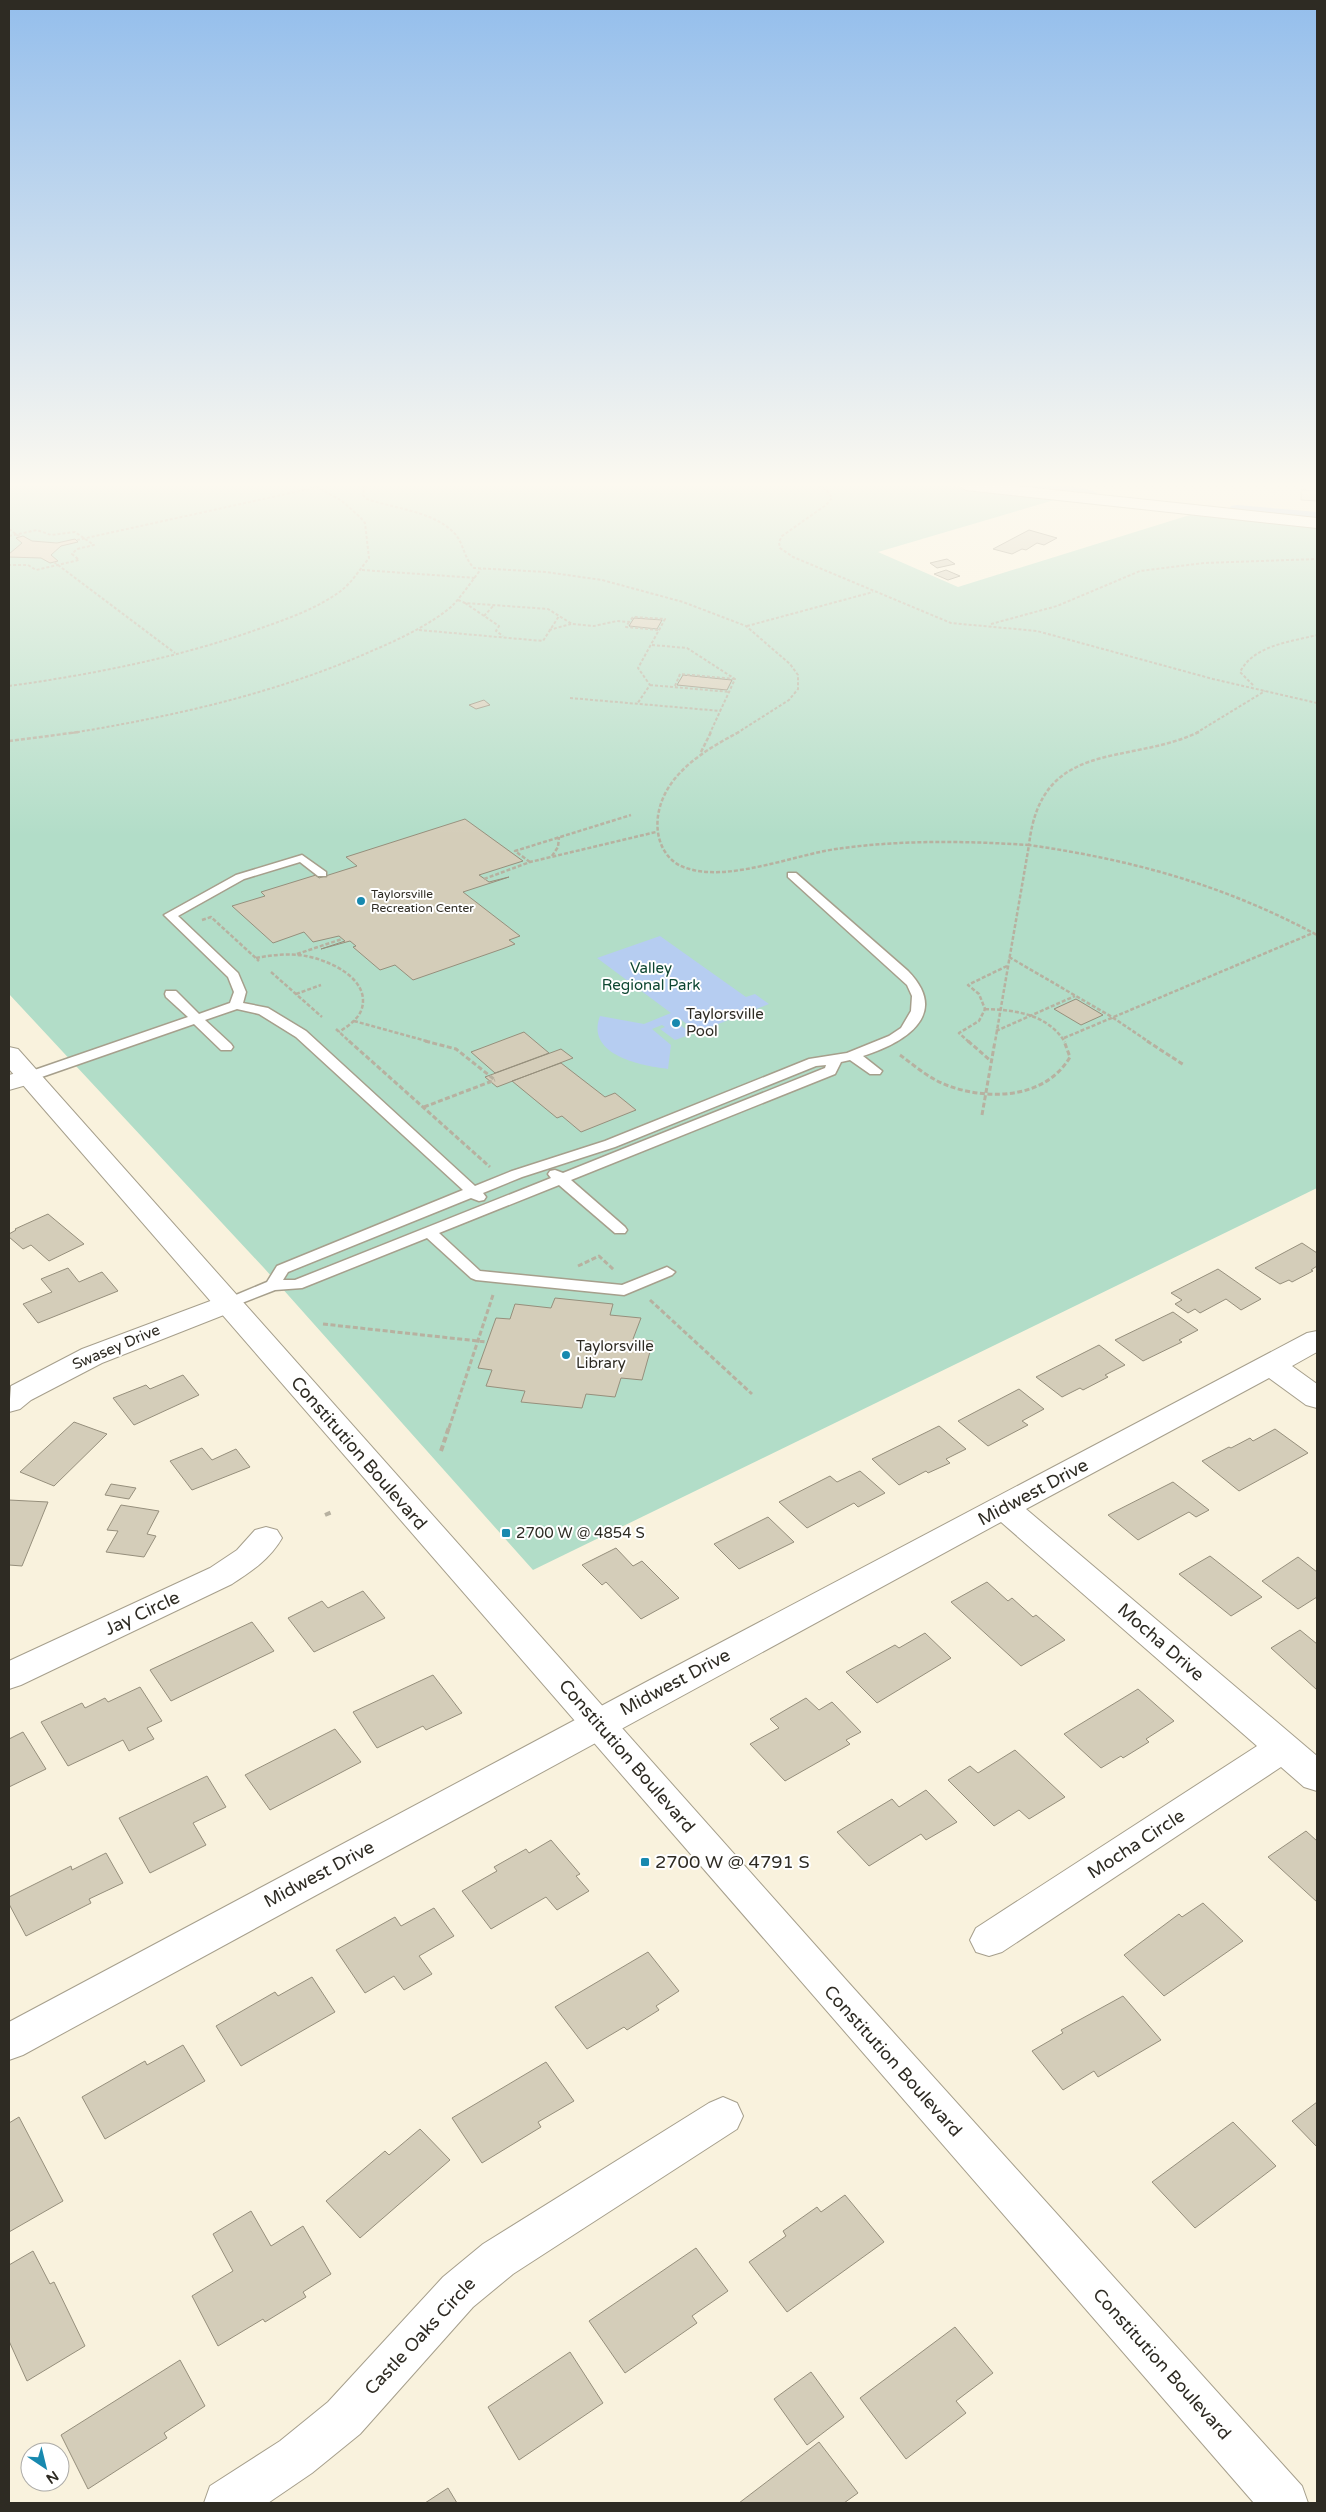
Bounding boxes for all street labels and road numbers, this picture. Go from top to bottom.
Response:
street label: Swasey Drive [69,1320,163,1374]
street label: Constitution Boulevard [286,1372,432,1534]
street label: Midwest Drive [974,1454,1092,1530]
street label: Jay Circle [101,1586,183,1640]
street label: Mocha Drive [1113,1598,1209,1686]
street label: Midwest Drive [616,1644,734,1720]
street label: Constitution Boulevard [554,1675,700,1837]
street label: Mocha Circle [1083,1804,1189,1884]
street label: Midwest Drive [260,1836,378,1912]
street label: Constitution Boulevard [819,1981,967,2141]
street label: Castle Oaks Circle [360,2273,480,2399]
street label: Constitution Boulevard [1088,2284,1236,2444]

